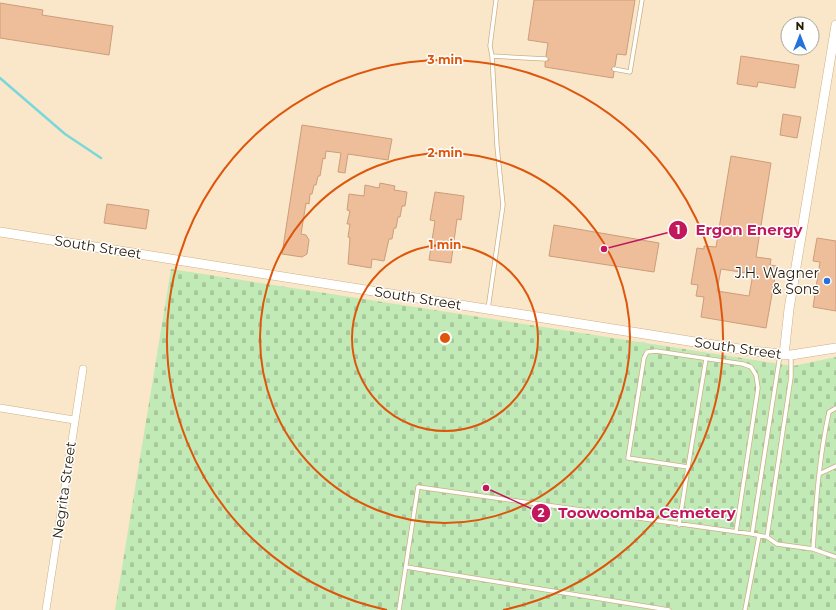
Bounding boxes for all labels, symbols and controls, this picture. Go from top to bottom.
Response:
north arrow [780,16,820,56]
text: N [796,19,804,33]
text: 3 min [427,52,463,67]
text: 2 min [428,145,462,160]
callout: Ergon Energy [668,216,811,243]
text: Ergon Energy [695,220,804,239]
text: 1 [676,222,680,237]
street label: South Street [53,231,143,263]
text: 1 min [429,237,461,252]
place label: J.H. Wagner & Sons [734,264,819,298]
marker: J.H. Wagner & Sons [822,276,832,286]
street label: South Street [373,282,463,314]
centre of rings [438,331,452,345]
street label: South Street [693,333,783,363]
street label: Negrita Street [48,440,80,540]
callout: Toowoomba Cemetery [531,500,744,527]
text: Toowoomba Cemetery [558,503,737,522]
text: 2 [537,505,545,520]

